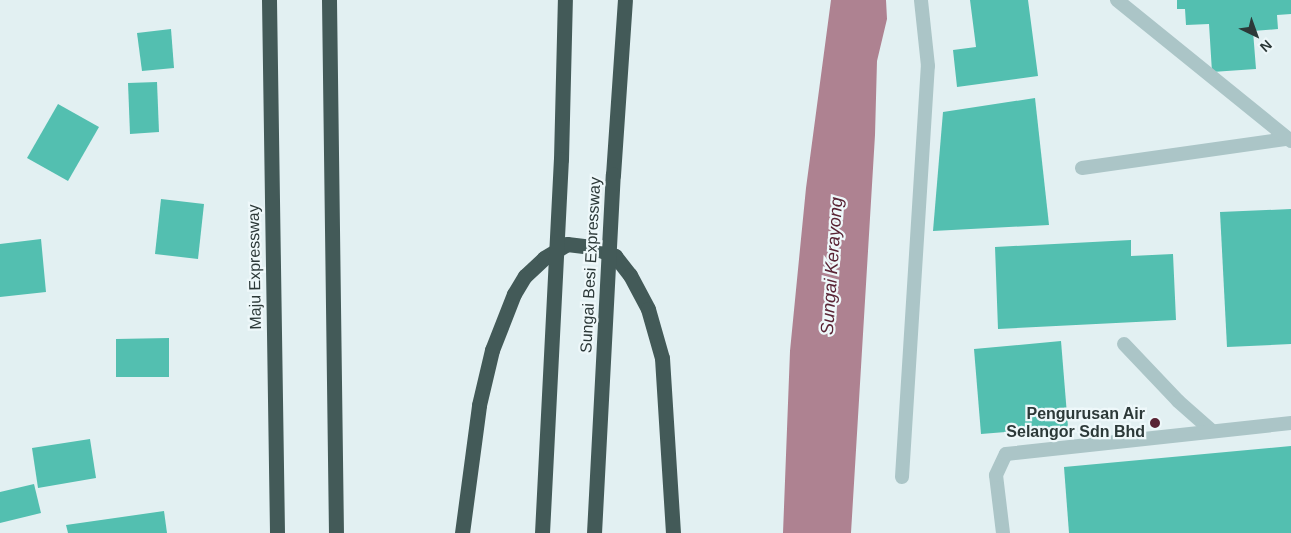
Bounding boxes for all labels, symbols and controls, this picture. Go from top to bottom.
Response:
north arrow [1231,10,1281,60]
text: N [1257,37,1275,55]
street label: Sungai Besi Expressway [577,177,605,353]
water label: Sungai Kerayong [816,196,848,336]
street label: Maju Expressway [244,204,266,330]
place label: Pengurusan Air Selangor Sdn Bhd [1006,404,1145,442]
marker: Pengurusan Air Selangor Sdn Bhd [1149,417,1161,429]

